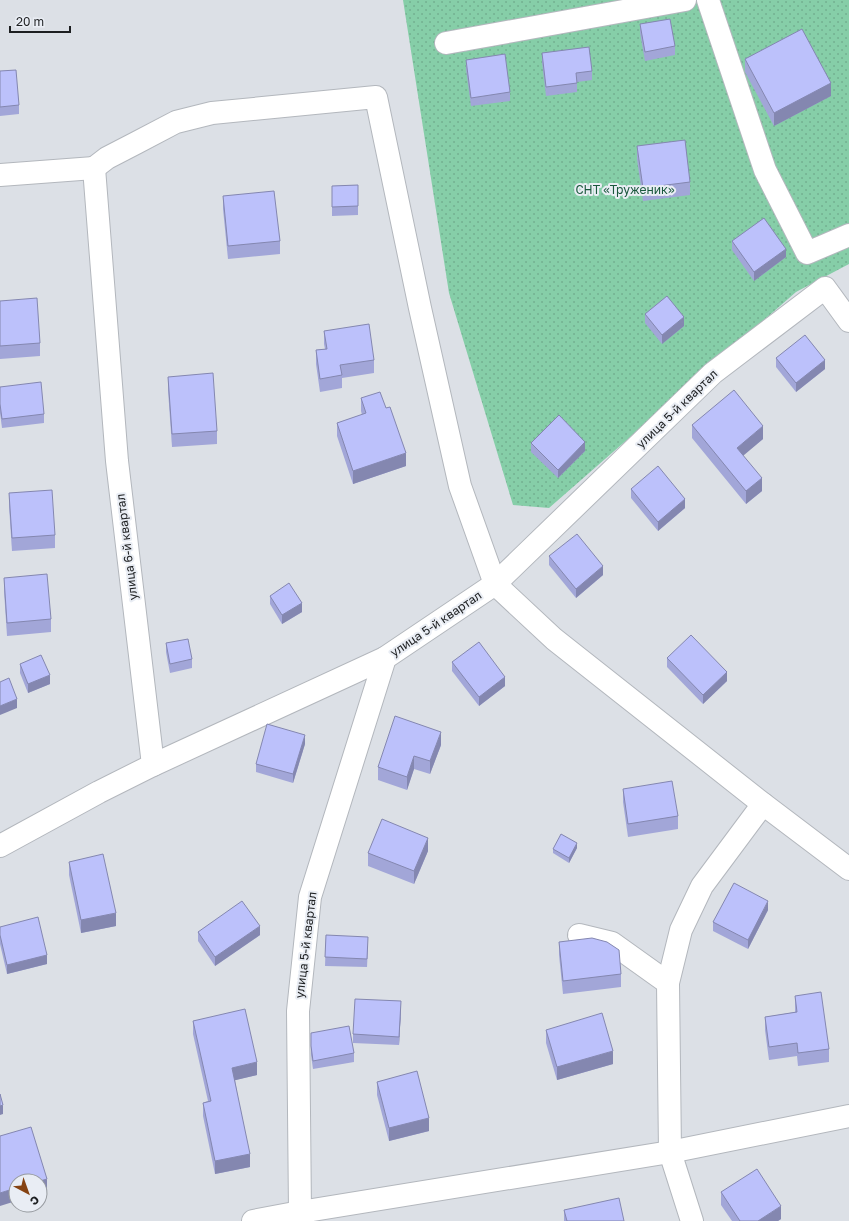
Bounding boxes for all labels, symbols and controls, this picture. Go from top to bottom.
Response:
scale bar [10,8,70,34]
text: 20 m [16,14,44,29]
park label: СНТ «Труженик» [575,182,675,197]
street label: улица 5-й квартал [633,366,720,451]
street label: улица 6-й квартал [113,493,140,601]
street label: улица 5-й квартал [387,587,484,660]
street label: улица 5-й квартал [292,891,319,999]
north arrow [8,1173,48,1213]
text: С [28,1193,42,1209]

